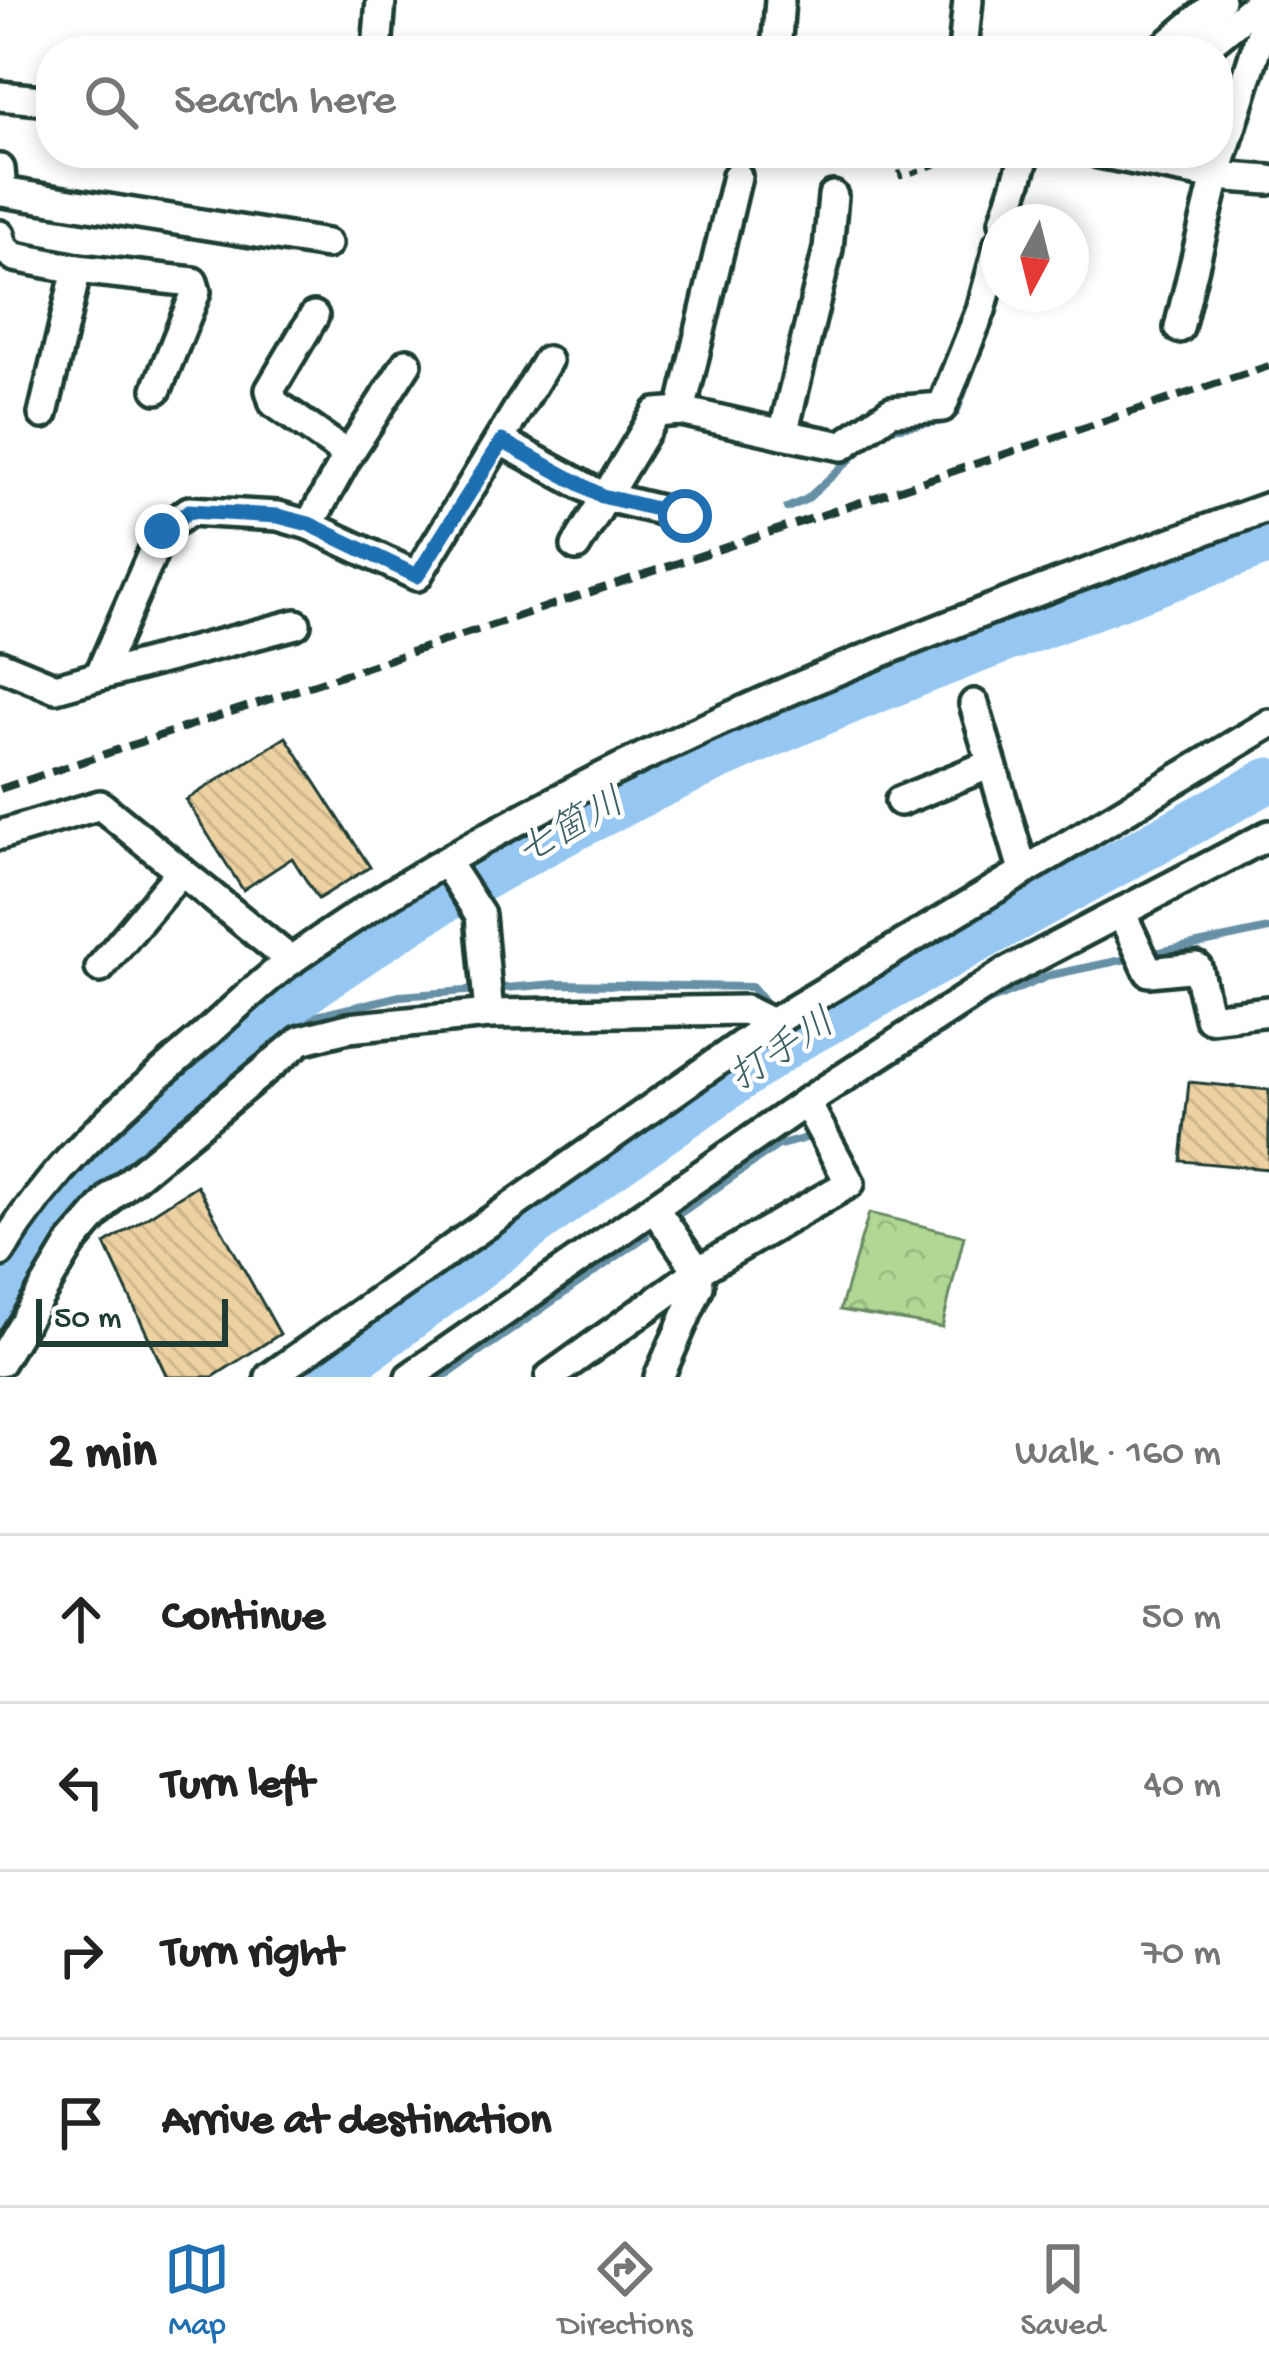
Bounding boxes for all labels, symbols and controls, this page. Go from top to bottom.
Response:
search box [36,36,1233,168]
icon: search [78,69,144,135]
text: Search here [174,76,396,129]
north arrow [981,204,1089,312]
route start [658,489,712,543]
route end [135,504,189,558]
water label: 七箇川 [509,780,634,878]
water label: 打手川 [722,1001,846,1104]
scale bar [36,1293,228,1346]
text: 50 m [54,1301,121,1339]
text: 2 min [48,1425,157,1485]
text: Walk · 160 m [1015,1432,1221,1478]
icon: ahead [48,1586,114,1652]
text: Continue [162,1592,325,1645]
text: 50 m [1141,1596,1221,1642]
icon: left [48,1754,114,1820]
text: Turn left [162,1760,314,1813]
text: 40 m [1143,1764,1221,1810]
icon: right [48,1922,114,1988]
text: Turn right [162,1928,342,1981]
text: 70 m [1142,1932,1221,1978]
icon: arrive [48,2090,114,2156]
text: Arrive at destination [162,2096,551,2149]
tab: Map [164,2236,230,2346]
tab: Directions [558,2236,692,2346]
tab: Saved [1020,2236,1105,2346]

